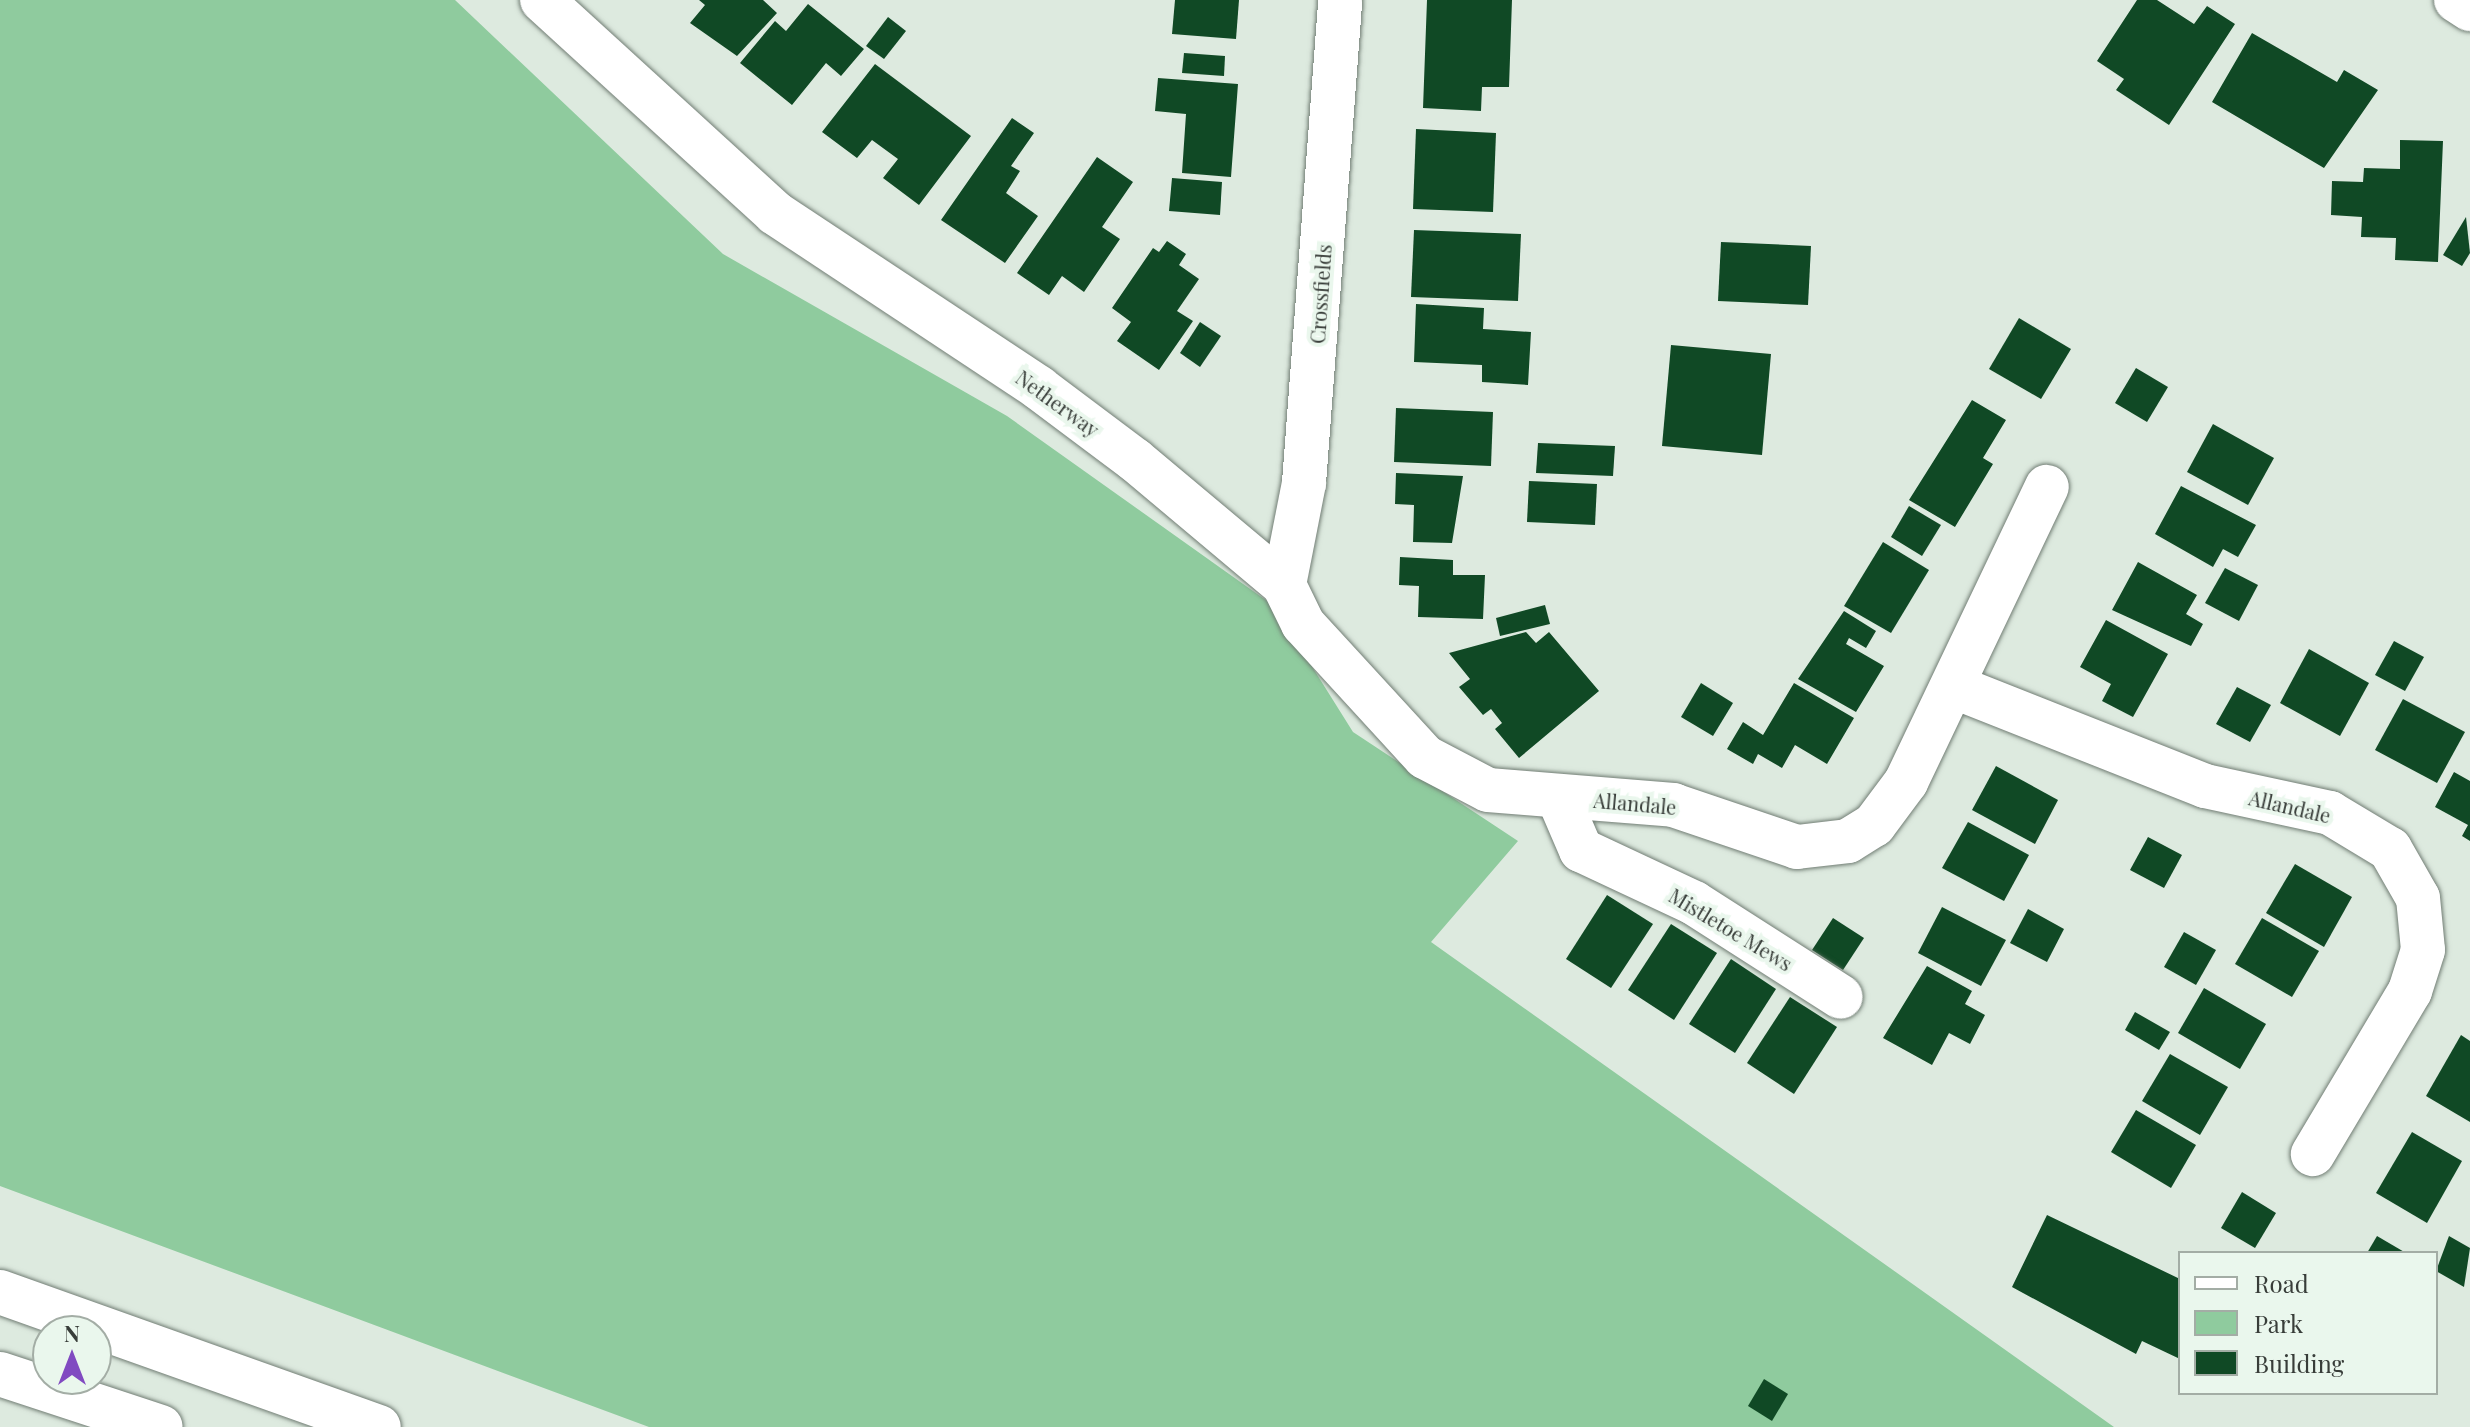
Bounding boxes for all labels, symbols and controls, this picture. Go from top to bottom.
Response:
street label: Crossfields [1305,243,1335,345]
street label: Netherway [1012,365,1104,441]
street label: Allandale [2247,785,2333,827]
street label: Allandale [1593,787,1677,819]
street label: Mistletoe Mews [1665,883,1797,975]
legend [2178,1251,2438,1395]
text: Road [2254,1267,2309,1299]
text: Park [2254,1307,2303,1339]
north arrow [32,1315,112,1395]
text: N [64,1318,80,1348]
text: Building [2254,1347,2344,1379]

